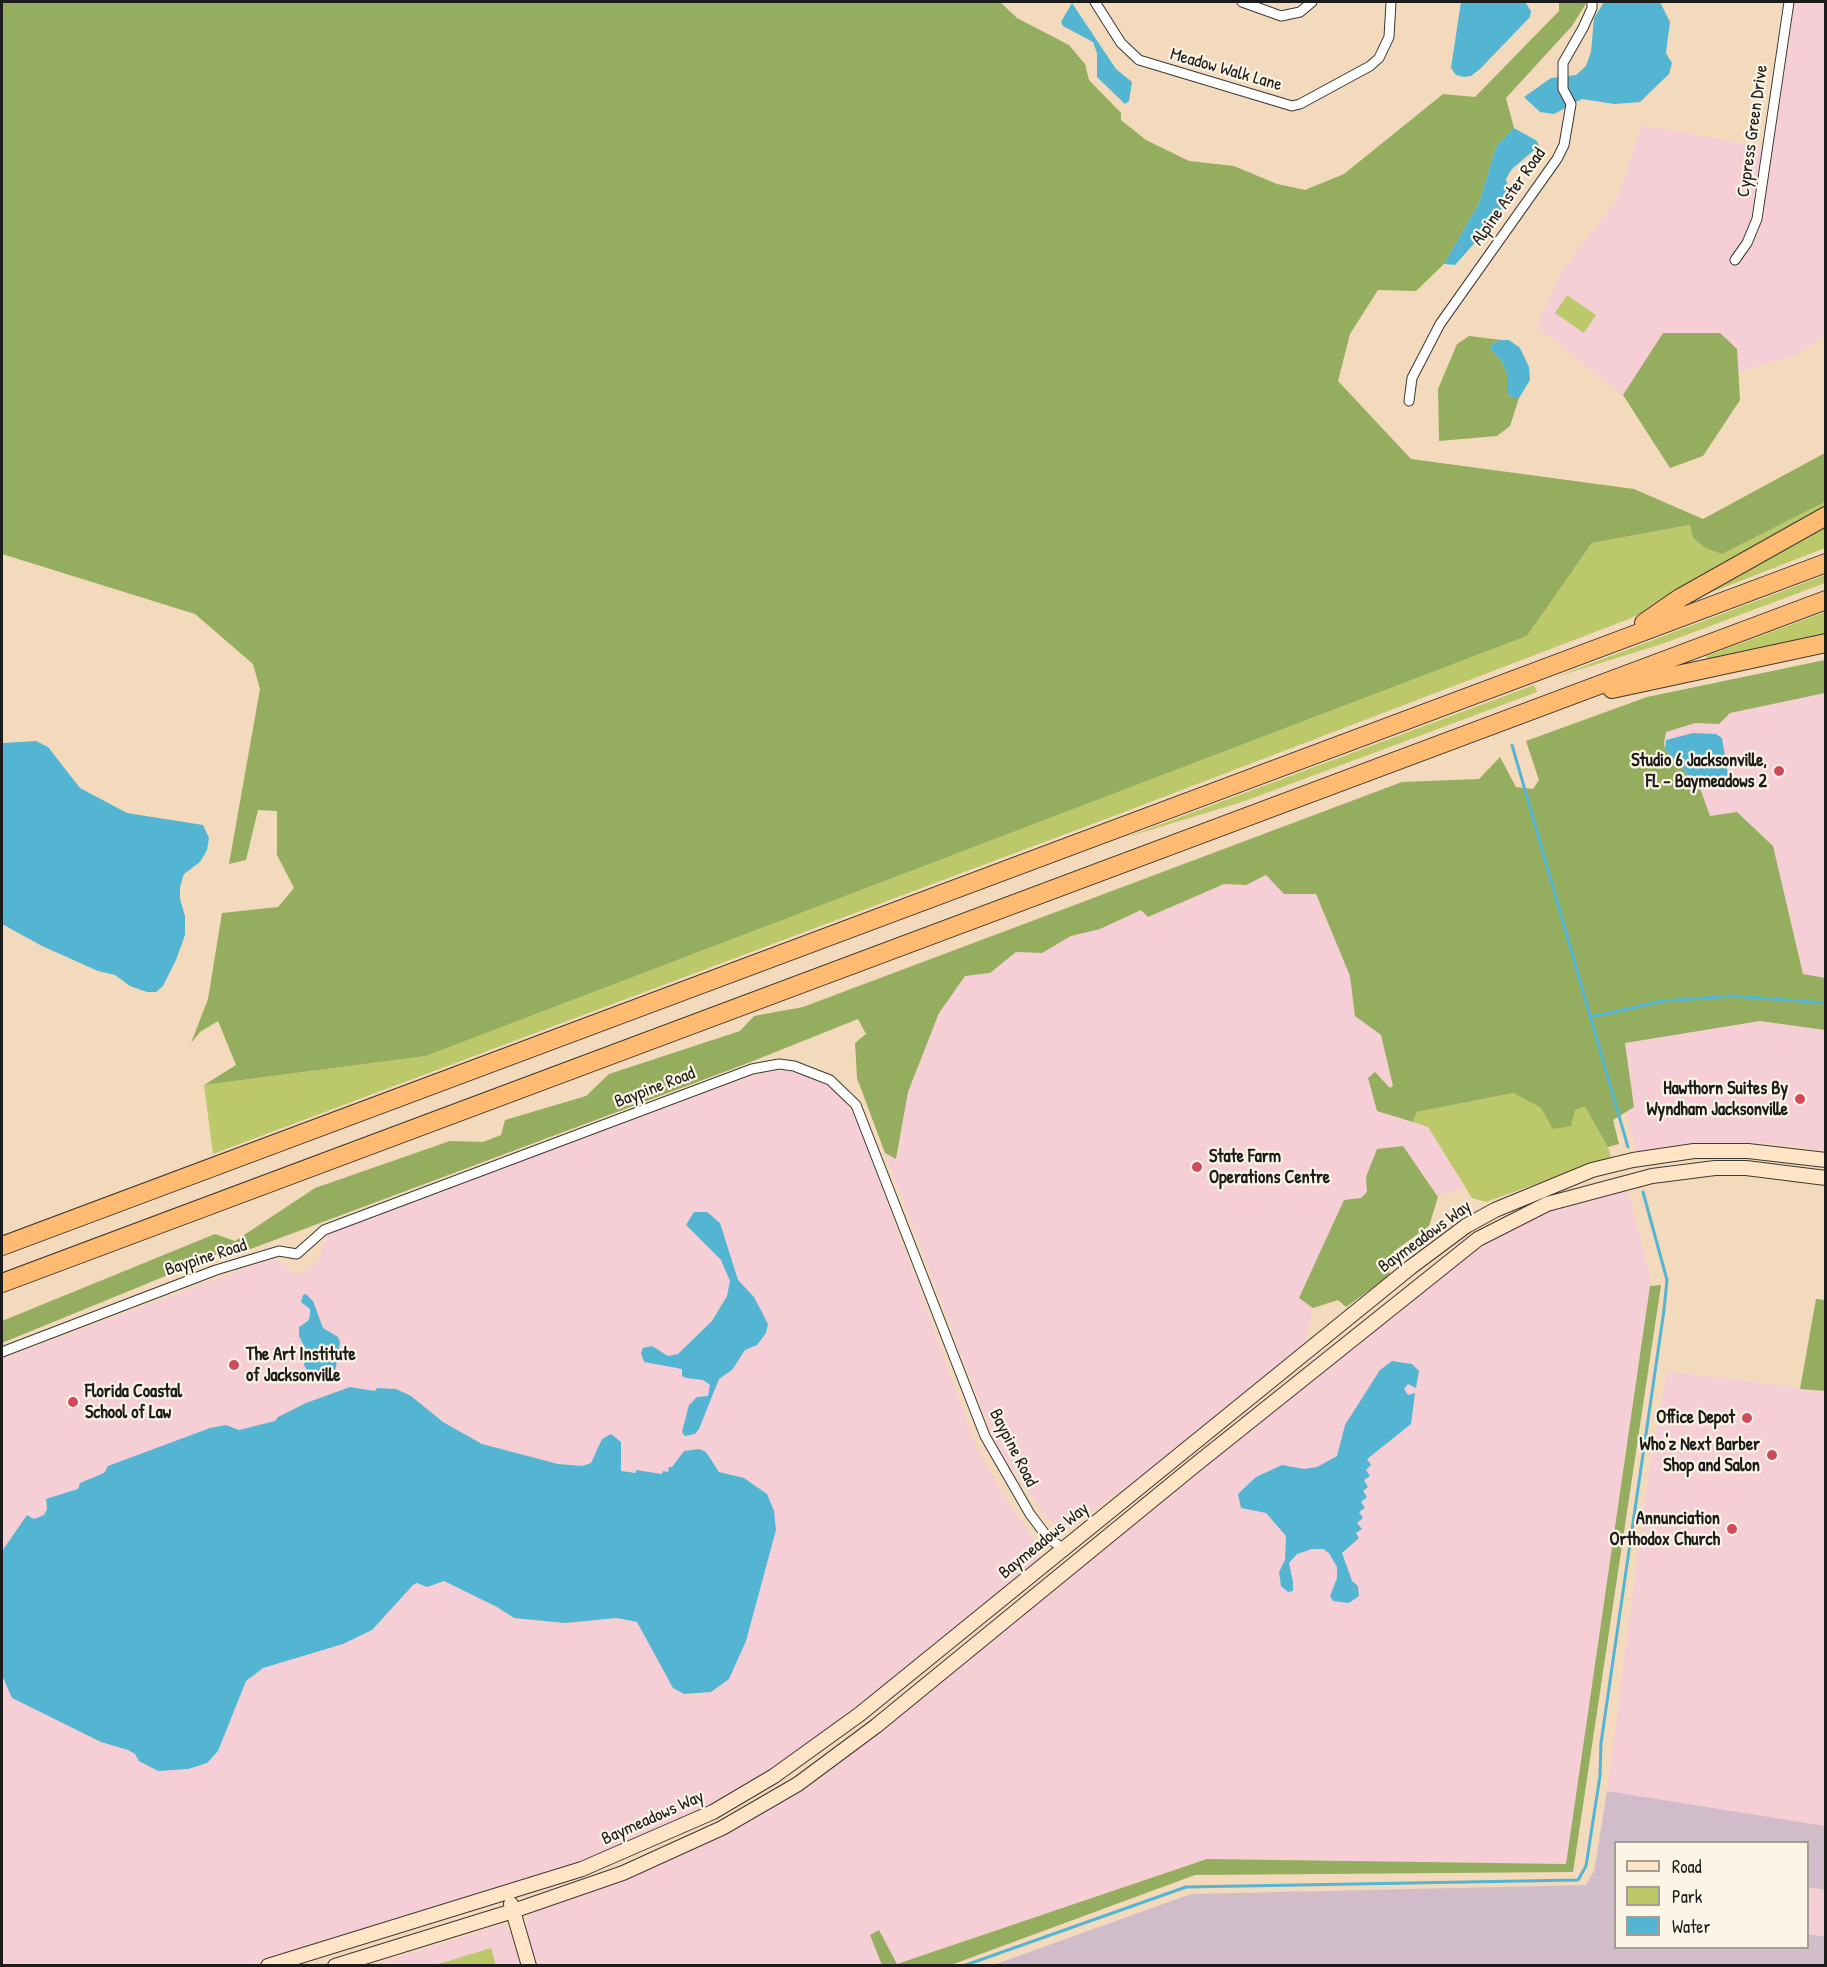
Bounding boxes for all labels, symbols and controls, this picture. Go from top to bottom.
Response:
street label: Meadow Walk Lane [1168,44,1284,96]
street label: Cypress Green Drive [1733,63,1773,199]
street label: Alpine Aster Road [1467,144,1551,250]
place label: Studio 6 Jacksonville, FL - Baymeadows 2 [1631,750,1767,792]
marker: Studio 6 Jacksonville, FL - Baymeadows 2 [1772,764,1786,778]
street label: Baypine Road [612,1063,698,1113]
place label: Hawthorn Suites By Wyndham Jacksonville [1647,1078,1788,1120]
marker: Hawthorn Suites By Wyndham Jacksonville [1793,1092,1807,1106]
place label: State Farm Operations Centre [1209,1146,1330,1188]
marker: State Farm Operations Centre [1190,1160,1204,1174]
street label: Baymeadows Way [1374,1196,1476,1278]
street label: Baypine Road [162,1235,250,1281]
place label: The Art Institute of Jacksonville [246,1344,356,1386]
marker: The Art Institute of Jacksonville [227,1358,241,1372]
place label: Florida Coastal School of Law [85,1381,182,1424]
marker: Florida Coastal School of Law [66,1395,80,1409]
street label: Baypine Road [984,1405,1042,1491]
place label: Office Depot [1656,1407,1735,1429]
marker: Office Depot [1740,1411,1754,1425]
place label: Who'z Next Barber Shop and Salon [1640,1434,1760,1476]
marker: Who'z Next Barber Shop and Salon [1765,1448,1779,1462]
street label: Baymeadows Way [995,1498,1093,1584]
place label: Annunciation Orthodox Church [1609,1508,1720,1550]
marker: Annunciation Orthodox Church [1725,1522,1739,1536]
street label: Baymeadows Way [599,1786,707,1850]
legend [1614,1841,1809,1949]
text: Road [1672,1854,1702,1879]
text: Park [1672,1884,1702,1909]
text: Water [1672,1914,1710,1939]

